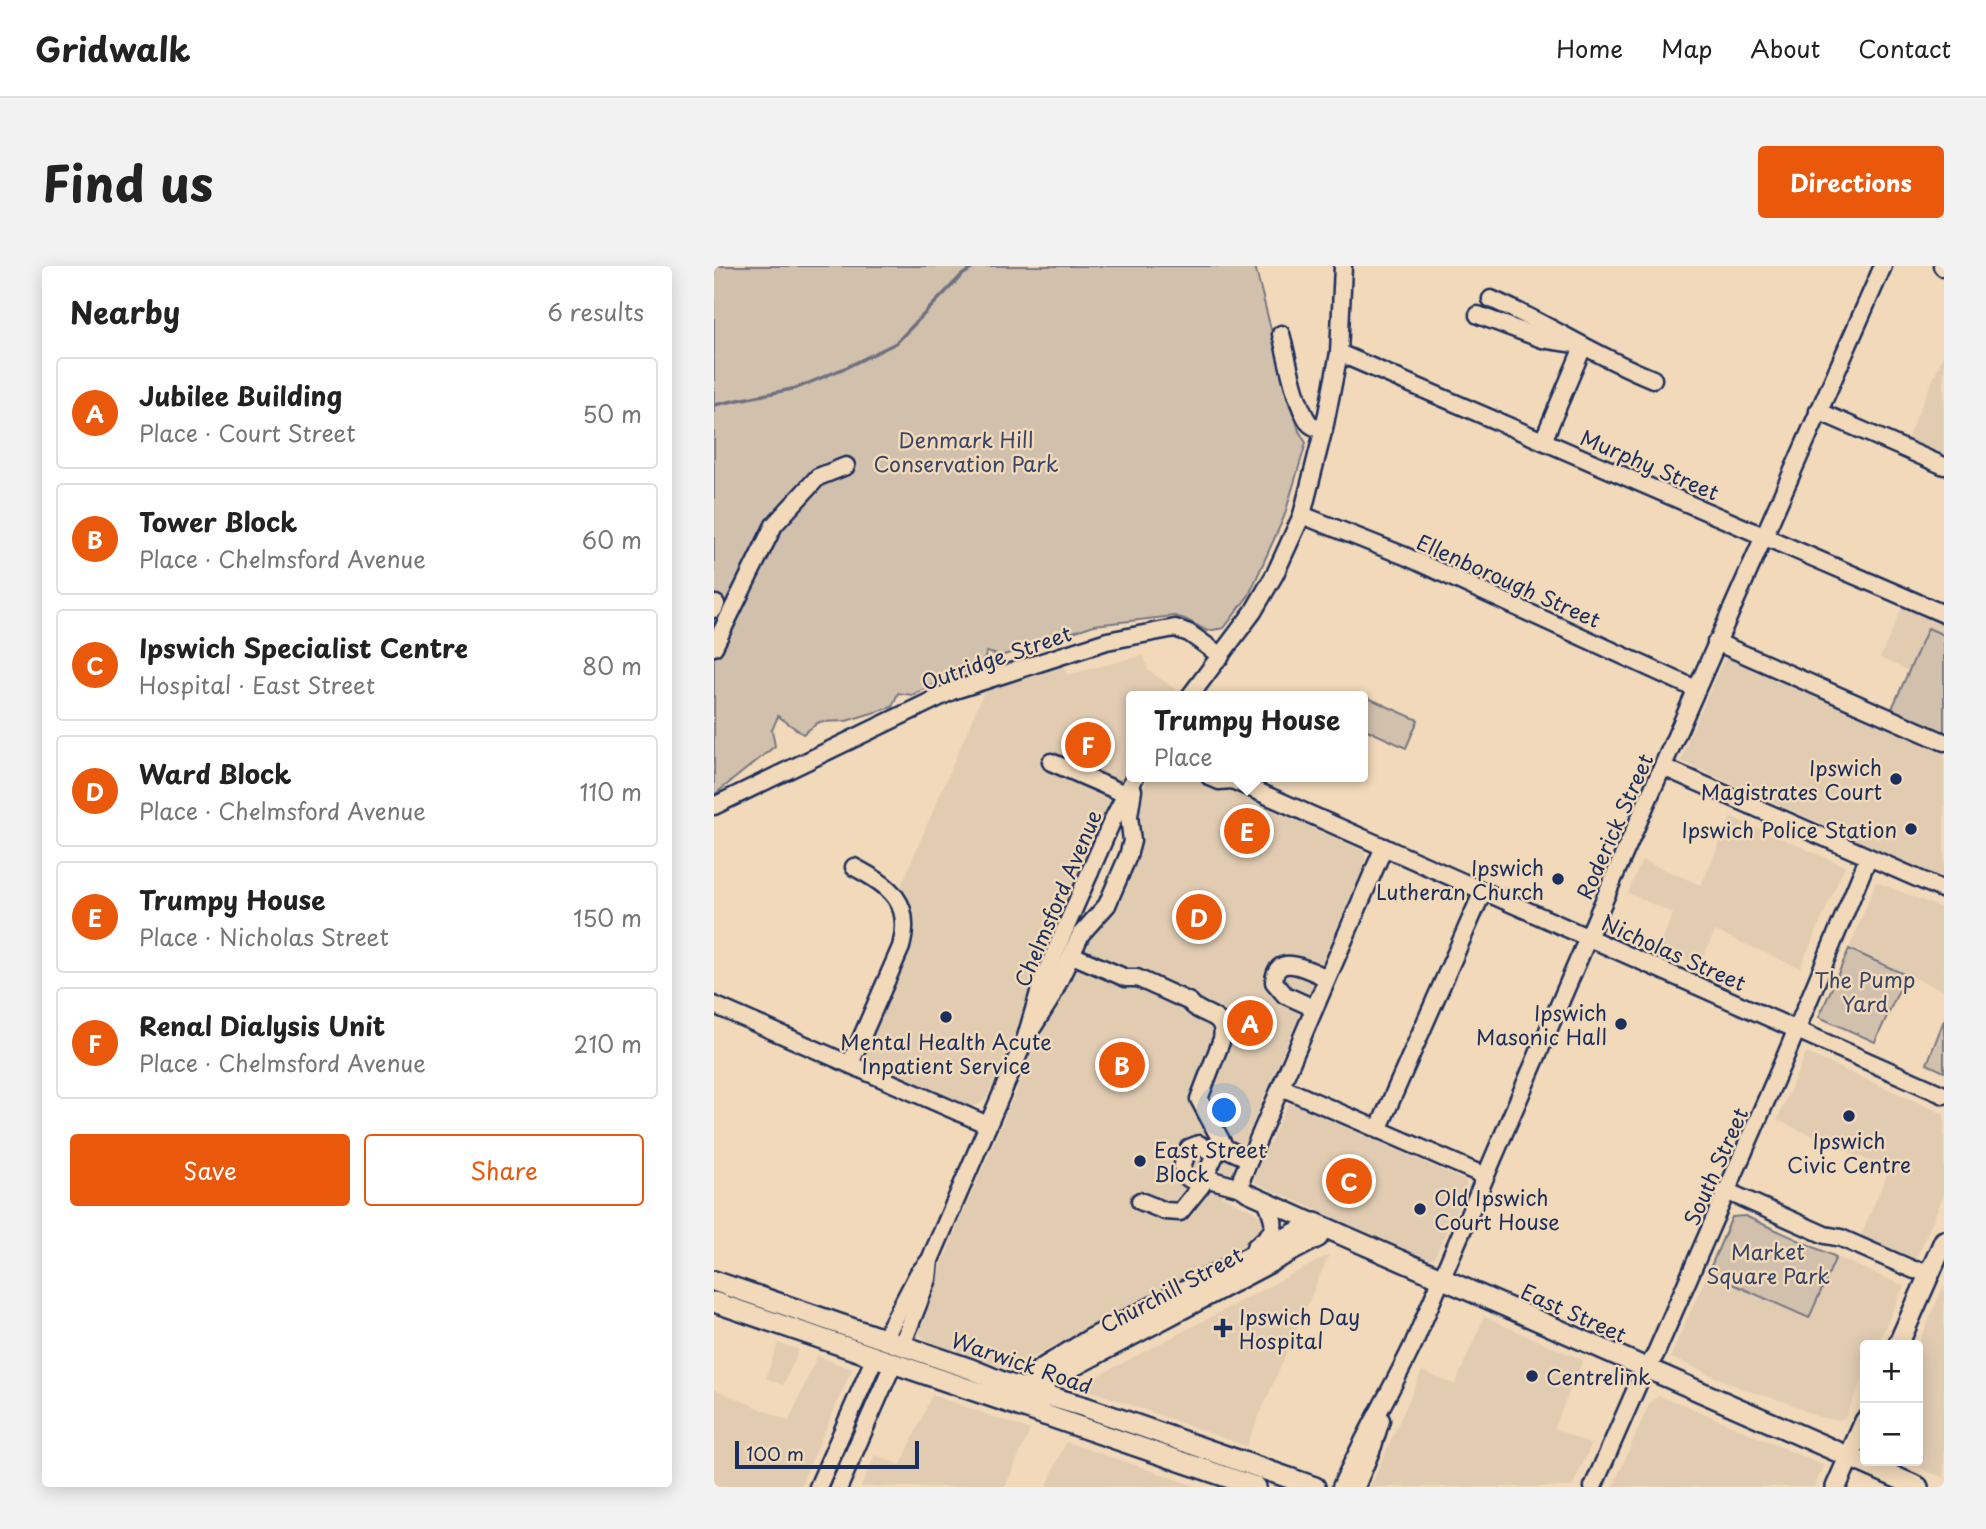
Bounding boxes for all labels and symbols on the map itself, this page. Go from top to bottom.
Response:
street label: Murphy Street [1576,420,1724,508]
park label: Denmark Hill Conservation Park [874,423,1059,479]
street label: Ellenborough Street [1412,525,1606,635]
street label: Outridge Street [917,616,1075,698]
pin: F [1065,719,1111,771]
street label: Roderick Street [1568,748,1660,904]
place label: Ipswich Magistrates Court [1701,751,1882,807]
marker: Ipswich Magistrates Court [1888,771,1904,787]
street label: Chelmsford Avenue [1005,805,1109,991]
pin: E [1224,805,1270,857]
place label: Ipswich Police Station [1681,813,1897,845]
marker: Ipswich Police Station [1903,821,1919,837]
place label: Ipswich Lutheran Church [1376,851,1544,907]
marker: Ipswich Lutheran Church [1550,871,1566,887]
pin: D [1176,891,1222,943]
street label: Nicholas Street [1596,906,1752,998]
park label: The Pump Yard [1815,963,1915,1019]
place label: Ipswich Masonic Hall [1476,996,1607,1052]
pin: A [1227,997,1273,1049]
marker: Mental Health Acute Inpatient Service [938,1009,954,1025]
marker: Ipswich Masonic Hall [1613,1016,1629,1032]
place label: Mental Health Acute Inpatient Service [840,1025,1052,1081]
pin: B [1099,1039,1145,1091]
your location [1207,1093,1241,1127]
street label: South Street [1675,1102,1755,1230]
marker: Ipswich Civic Centre [1841,1108,1857,1124]
place label: Ipswich Civic Centre [1787,1124,1911,1180]
place label: East Street Block [1154,1133,1267,1189]
marker: East Street Block [1132,1153,1148,1169]
pin: C [1326,1155,1372,1207]
place label: Old Ipswich Court House [1434,1181,1560,1237]
marker: Old Ipswich Court House [1412,1201,1428,1217]
park label: Market Square Park [1706,1235,1830,1291]
street label: Churchill Street [1094,1238,1248,1340]
street label: East Street [1516,1274,1632,1350]
place label: Ipswich Day Hospital [1239,1300,1360,1356]
marker: Ipswich Day Hospital [1213,1318,1233,1338]
street label: Warwick Road [947,1323,1097,1401]
place label: Centrelink [1546,1360,1651,1392]
marker: Centrelink [1524,1368,1540,1384]
scale bar [735,1438,919,1470]

